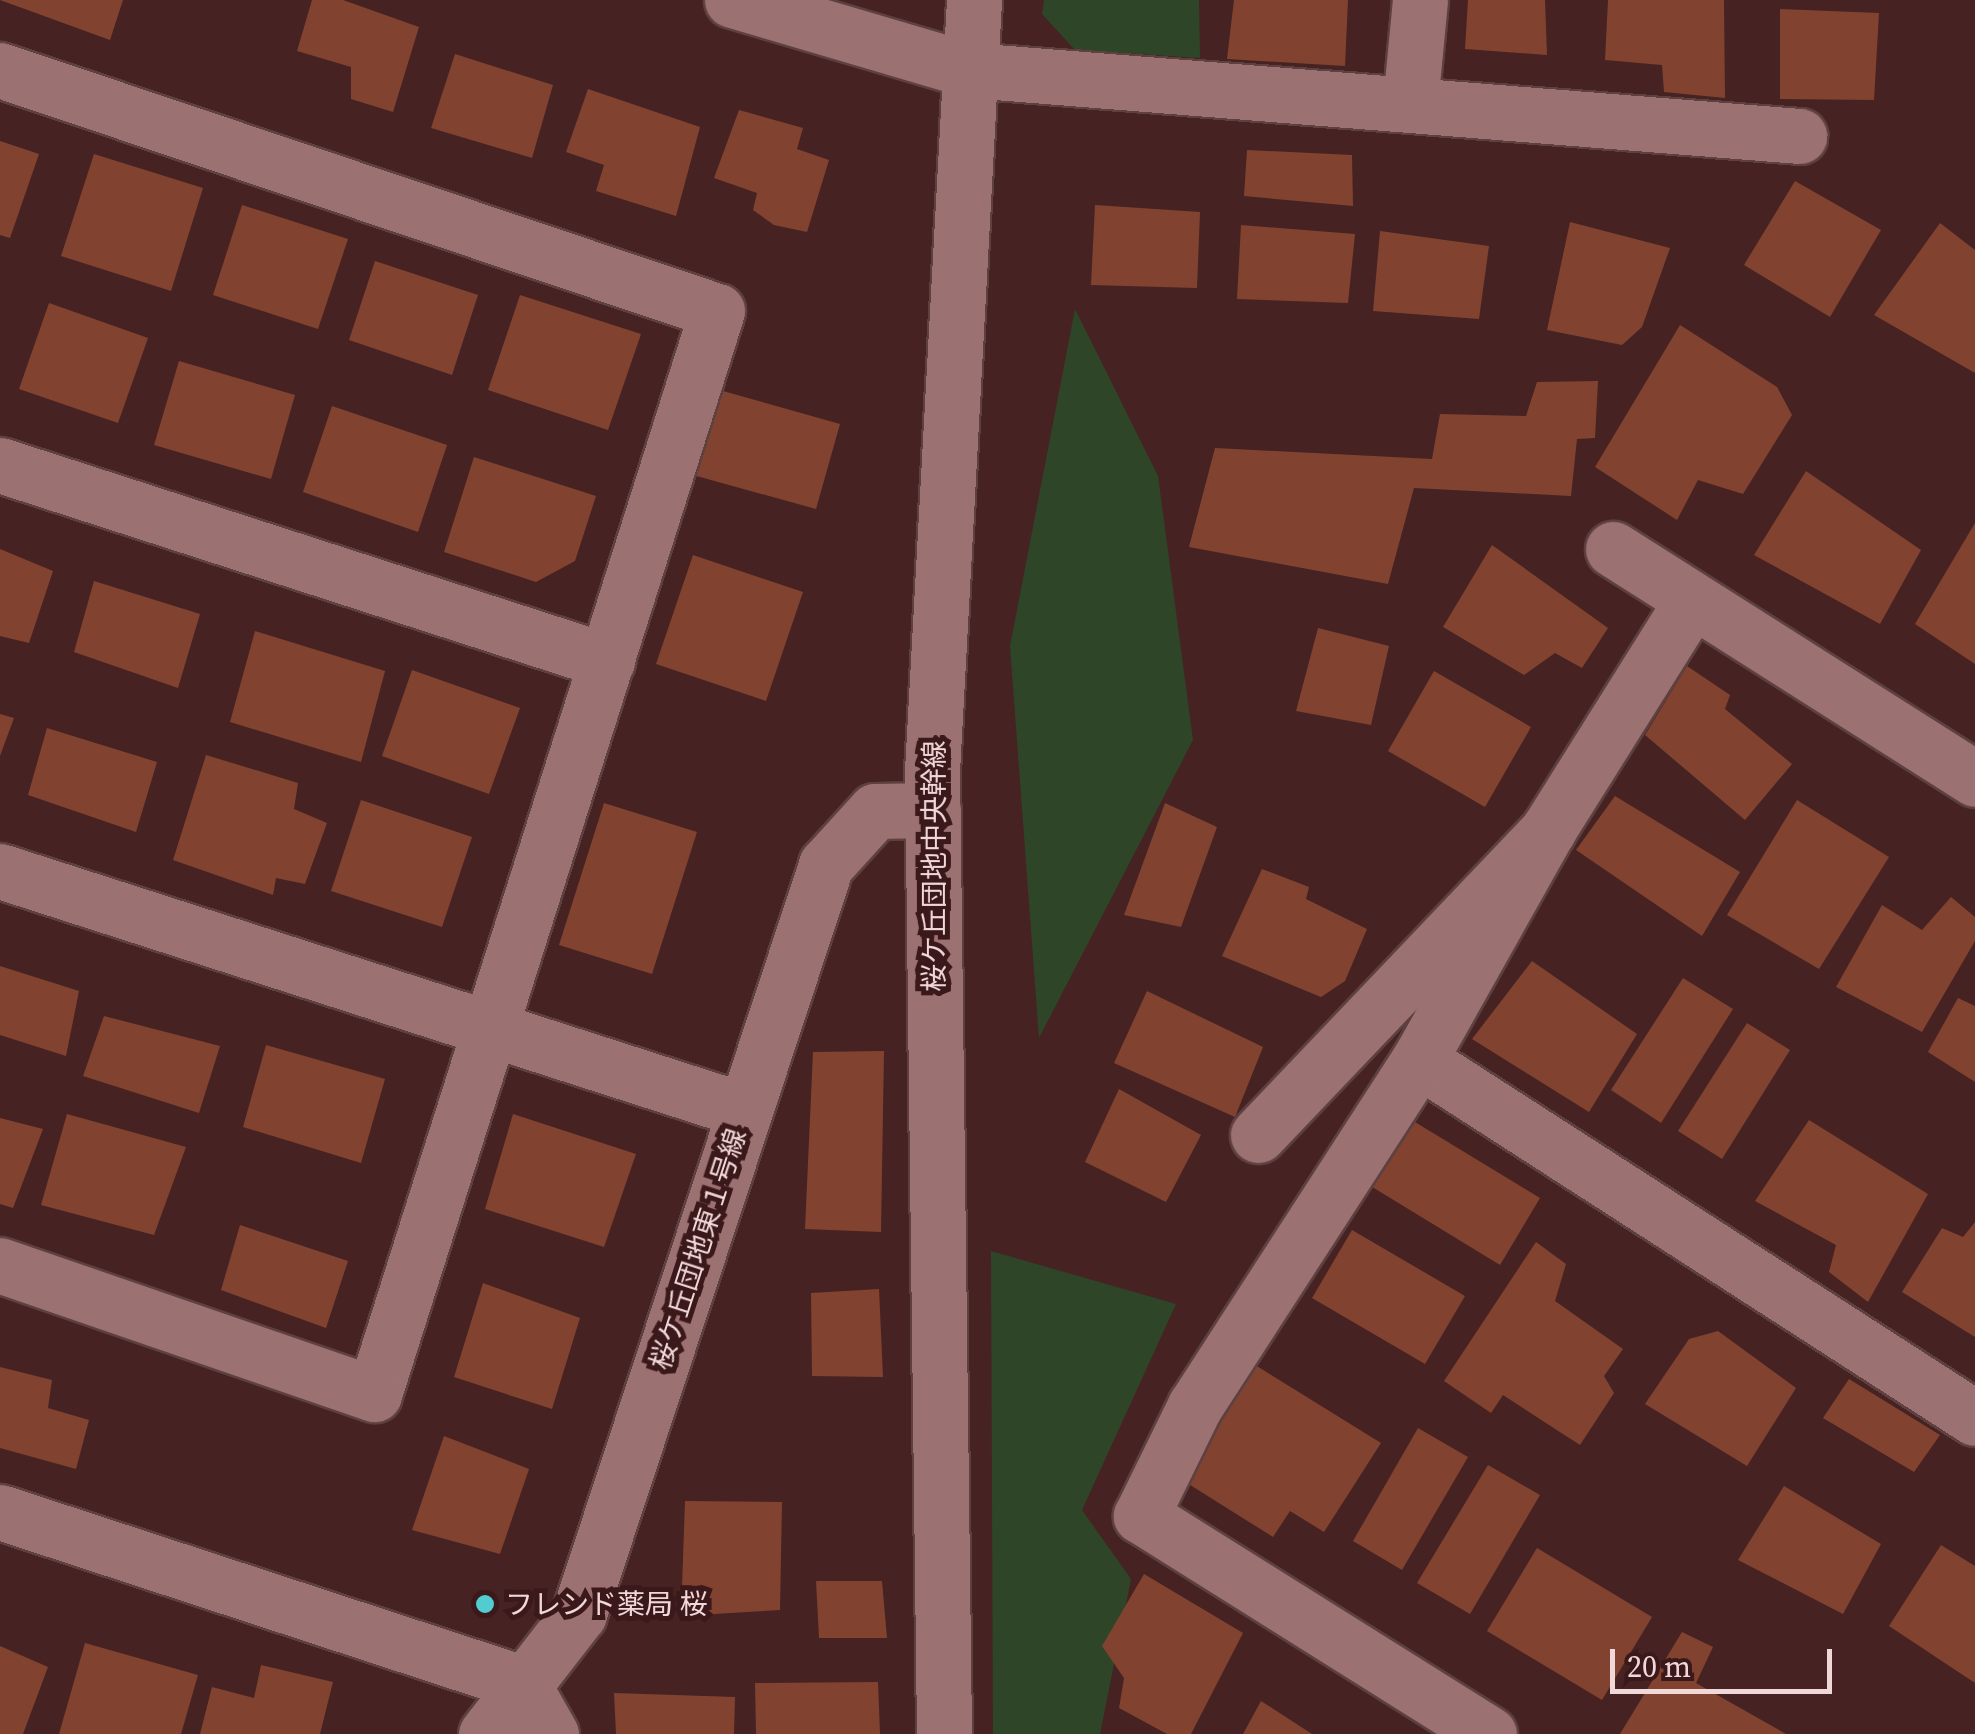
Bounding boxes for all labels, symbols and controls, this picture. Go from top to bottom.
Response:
street label: 桜ケ丘団地中央幹線 [917,740,951,992]
street label: 桜ケ丘団地東１号線 [643,1124,753,1374]
place label: フレンド薬局 桜 [505,1587,708,1621]
marker: フレンド薬局 桜 [474,1593,496,1615]
scale bar [1615,1629,1838,1691]
text: 20 m [1627,1646,1691,1687]

